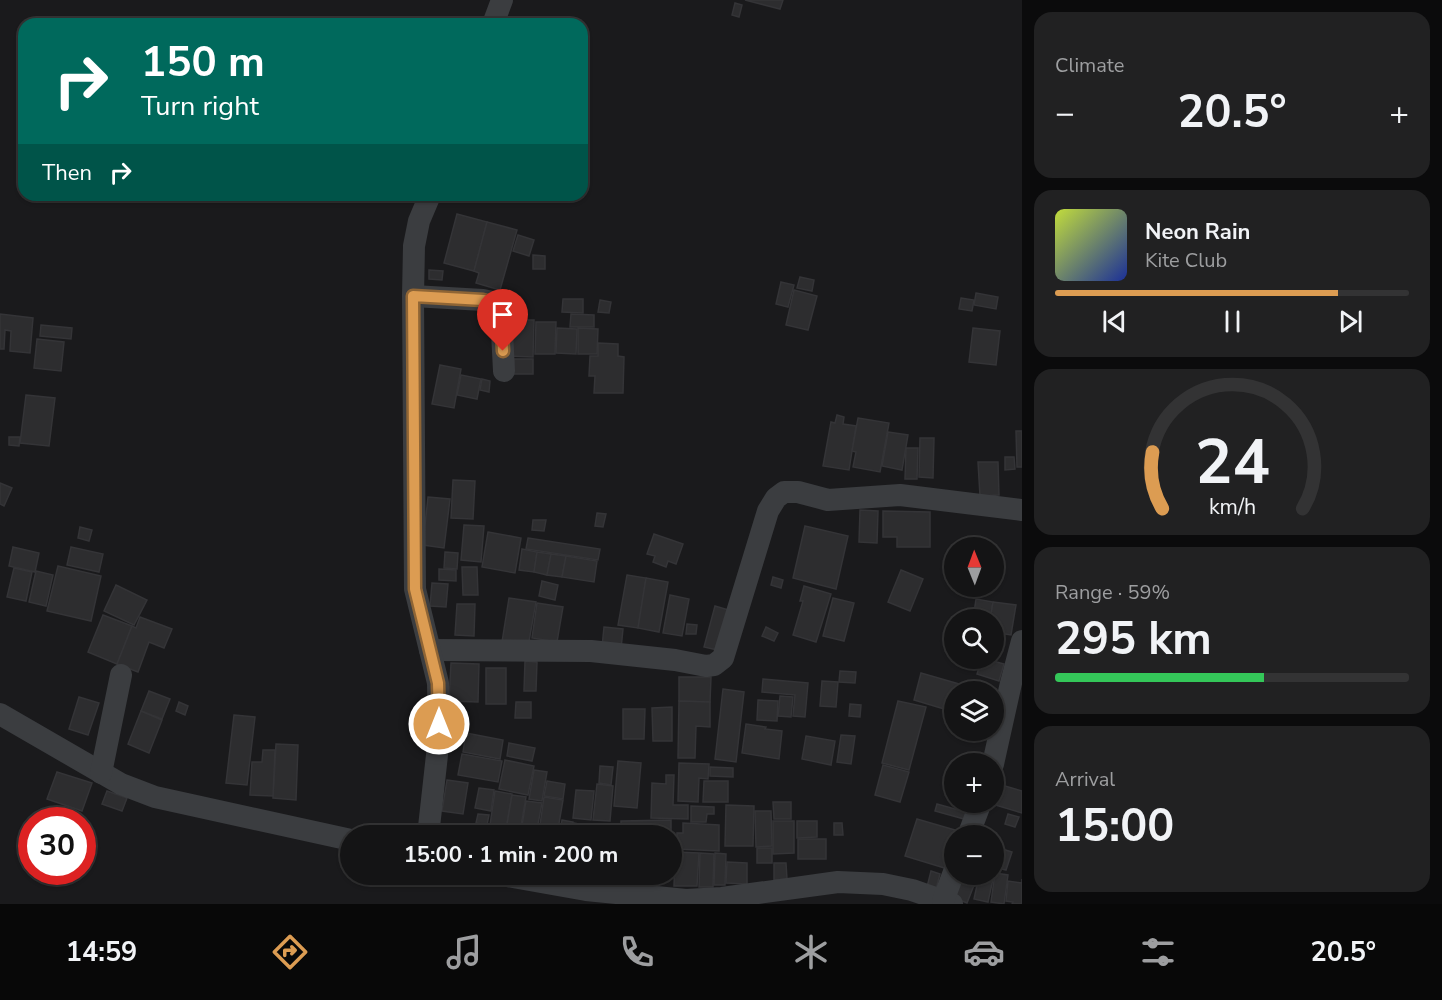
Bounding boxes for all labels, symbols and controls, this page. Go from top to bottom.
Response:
text: 150 m [141,34,265,91]
icon: right [42,42,120,120]
text: Climate [1055,52,1124,79]
text: 20.5° [1177,82,1287,143]
text: Turn right [141,88,259,125]
text: − [1055,91,1075,136]
text: + [1389,91,1409,136]
icon: right [104,156,137,189]
text: Then [42,158,92,188]
text: Neon Rain [1145,217,1250,247]
text: Kite Club [1145,247,1227,274]
pin [477,289,528,351]
icon: arrive [486,298,519,331]
icon: previous [1098,305,1131,338]
icon: pause [1216,305,1249,338]
icon: next [1334,305,1367,338]
text: 24 [1195,420,1269,505]
text: km/h [1208,492,1256,522]
north arrow [944,537,1004,597]
map controls [944,537,1004,885]
text: Range · 59% [1055,579,1170,606]
button: search [944,609,1004,669]
text: 295 km [1055,609,1212,670]
button: layers [944,681,1004,741]
position arrow [407,692,471,756]
button: + [944,753,1004,813]
text: Arrival [1055,766,1115,793]
text: 15:00 [1055,796,1174,857]
speed limit sign: 30 [18,807,96,885]
button: − [944,825,1004,885]
text: 15:00 · 1 min · 200 m [404,840,618,870]
icon: directions [269,931,311,973]
icon: music [443,931,485,973]
icon: phone [616,931,658,973]
icon: climate [790,931,832,973]
icon: car [963,931,1005,973]
icon: filters [1137,931,1179,973]
text: 14:59 [66,934,137,971]
text: 20.5° [1311,934,1376,971]

